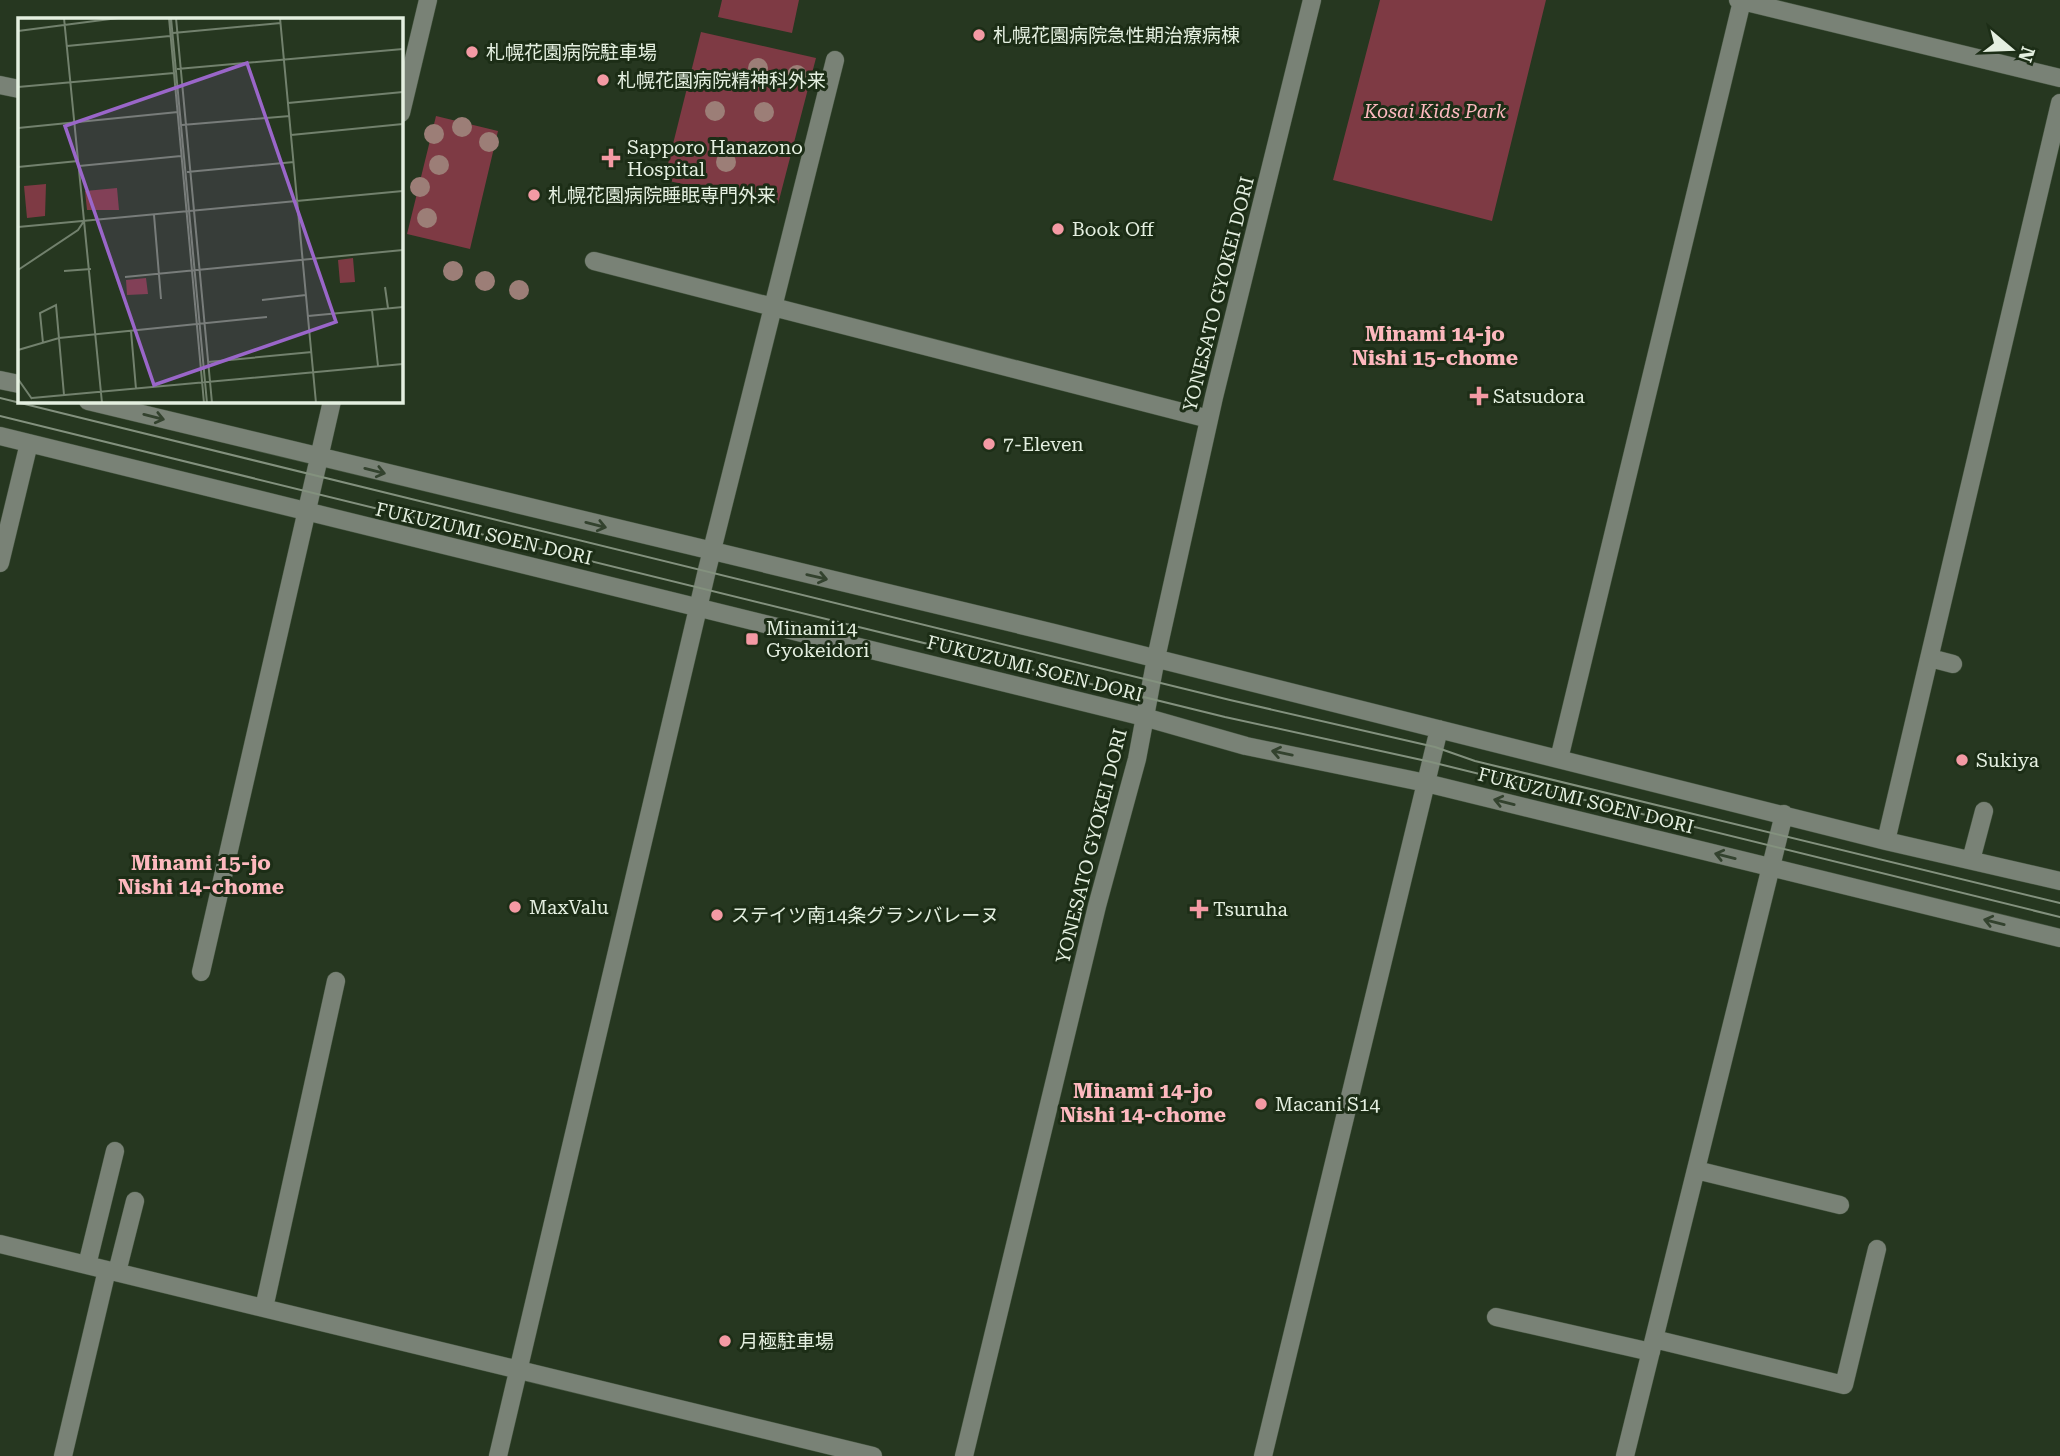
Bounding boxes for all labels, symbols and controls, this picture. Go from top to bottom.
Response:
north arrow [1976,14,2046,84]
inset map [18,18,402,402]
place label: 札幌花園病院急性期治療病棟 [993,24,1240,47]
marker: 札幌花園病院急性期治療病棟 [971,27,987,43]
place label: 札幌花園病院駐車場 [486,41,657,64]
marker: 札幌花園病院駐車場 [464,44,480,60]
text: N [2013,44,2040,65]
place label: 札幌花園病院精神科外来 [617,69,826,92]
marker: 札幌花園病院精神科外来 [595,72,611,88]
park label: Kosai Kids Park [1363,100,1507,123]
place label: Sapporo Hanazono Hospital [627,136,803,181]
marker: Sapporo Hanazono Hospital [601,148,621,168]
street label: YONESATO GYOKEI DORI [1178,174,1259,414]
place label: 札幌花園病院睡眠専門外来 [548,184,776,207]
marker: 札幌花園病院睡眠専門外来 [526,187,542,203]
place label: Book Off [1072,218,1155,241]
marker: Book Off [1050,221,1066,237]
district label: Minami 14-jo Nishi 15-chome [1352,322,1518,370]
place label: Satsudora [1493,385,1585,408]
marker: Satsudora [1471,388,1487,404]
one-way arrow [142,411,165,424]
place label: 7-Eleven [1003,433,1084,456]
marker: 7-Eleven [981,436,997,452]
one-way arrow [363,465,386,478]
street label: FUKUZUMI SOEN DORI [373,497,595,570]
one-way arrow [584,518,607,532]
one-way arrow [805,571,828,584]
place label: Minami14 Gyokeidori [766,617,869,662]
marker: Minami14 Gyokeidori [744,631,760,647]
street label: FUKUZUMI SOEN DORI [925,631,1145,706]
street label: YONESATO GYOKEI DORI [1051,726,1132,966]
one-way arrow [1271,746,1294,760]
place label: Sukiya [1976,749,2040,772]
marker: Sukiya [1954,752,1970,768]
street label: FUKUZUMI SOEN DORI [1476,763,1696,838]
one-way arrow [1493,795,1516,808]
one-way arrow [1714,849,1737,862]
district label: Minami 15-jo Nishi 14-chome [118,851,284,899]
place label: MaxValu [529,896,609,919]
place label: Tsuruha [1213,898,1289,921]
marker: MaxValu [507,899,523,915]
marker: Tsuruha [1191,901,1207,917]
place label: ステイツ南14条グランバレーヌ [731,904,999,927]
marker: ステイツ南14条グランバレーヌ [709,907,725,923]
one-way arrow [1983,914,2006,928]
district label: Minami 14-jo Nishi 14-chome [1060,1079,1226,1127]
place label: Macani S14 [1275,1093,1381,1116]
marker: Macani S14 [1253,1096,1269,1112]
place label: 月極駐車場 [739,1330,834,1353]
marker: 月極駐車場 [717,1333,733,1349]

